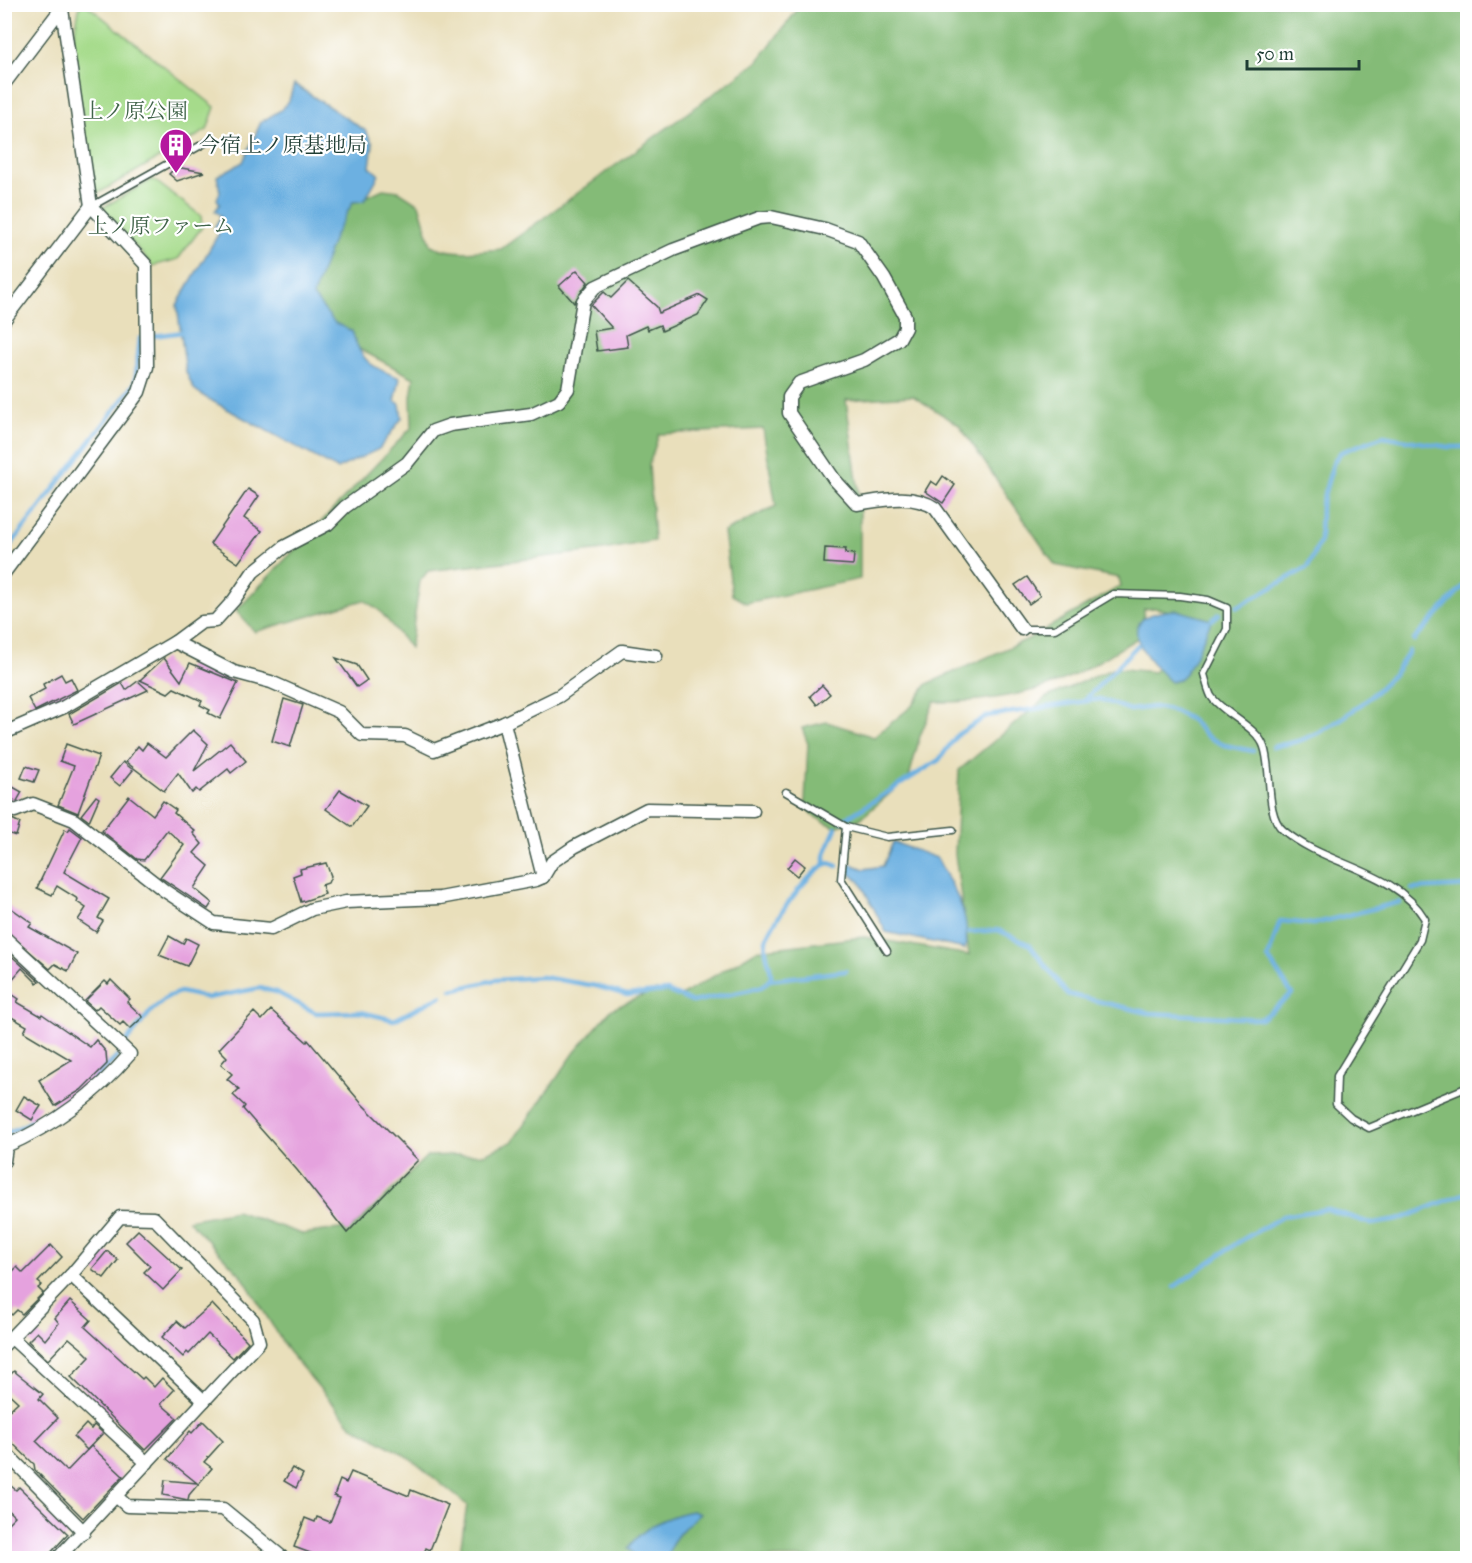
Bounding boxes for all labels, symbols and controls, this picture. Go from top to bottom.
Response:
scale bar [1247,33,1360,71]
text: 50 m [1256,43,1294,65]
park label: 上ノ原公園 [83,98,188,124]
building icon: 今宿上ノ原基地局 [158,127,194,174]
place label: 今宿上ノ原基地局 [199,132,367,158]
park label: 上ノ原ファーム [88,213,234,239]

